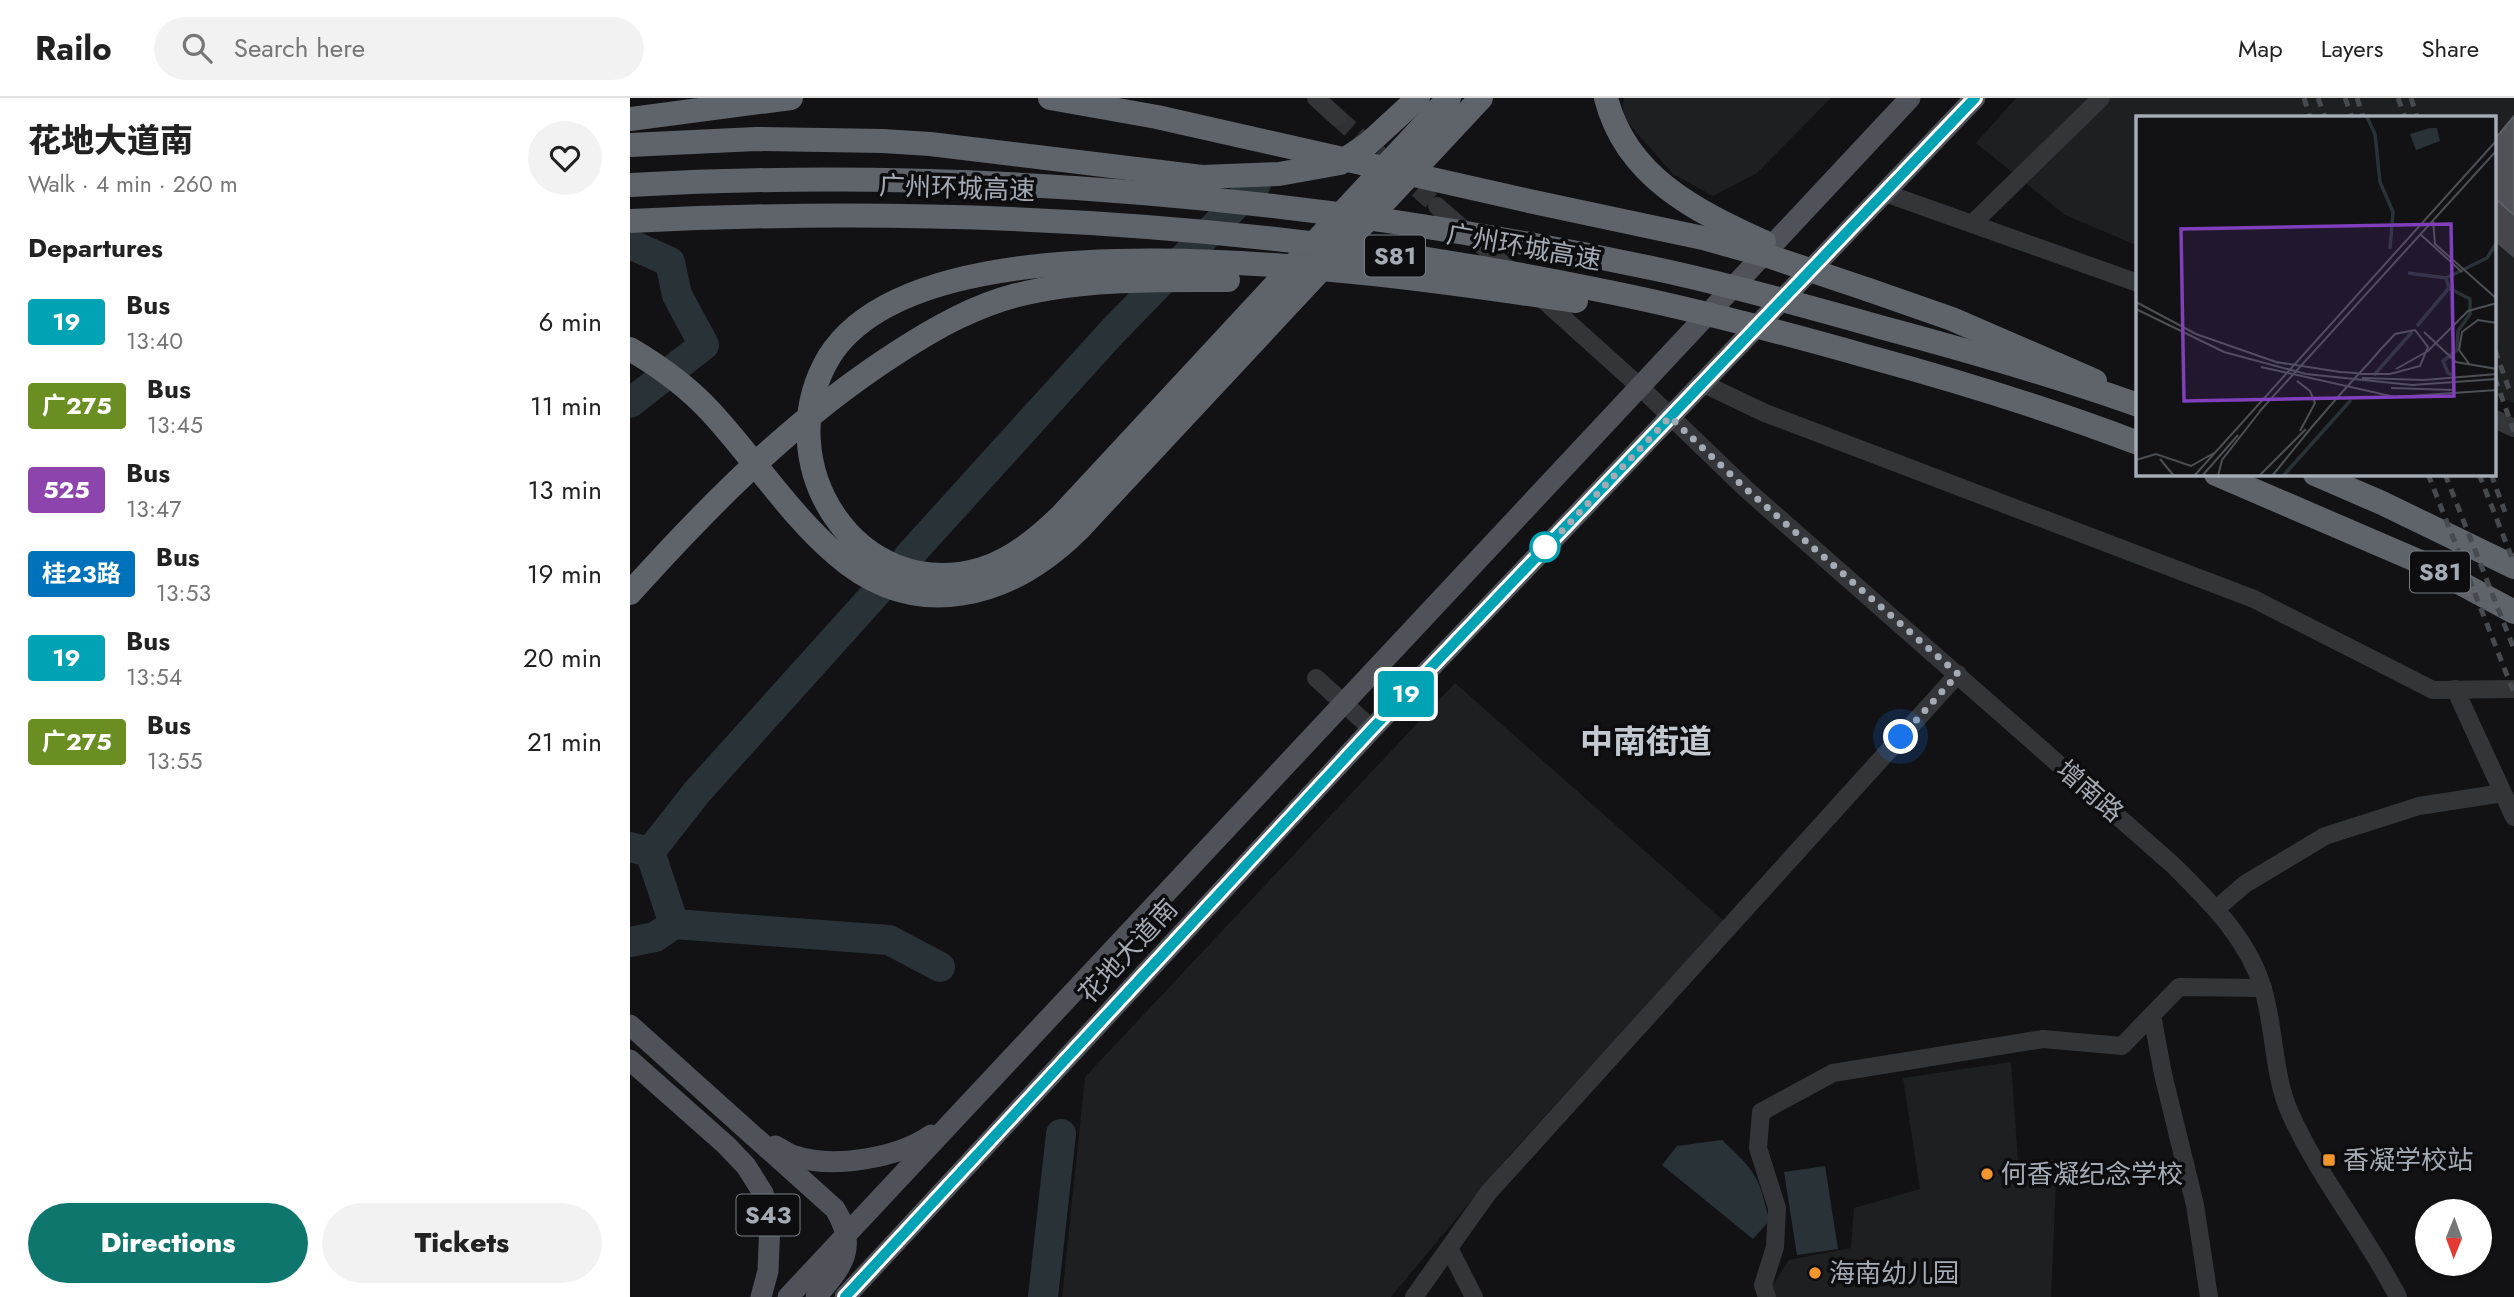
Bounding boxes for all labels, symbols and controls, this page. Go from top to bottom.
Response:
search box [154,17,644,80]
text: Railo [35,25,112,72]
icon: search [178,29,216,67]
text: Search here [234,29,365,67]
text: Map [2238,31,2283,66]
text: Layers [2321,31,2383,66]
text: Share [2421,31,2479,66]
inset map [2136,116,2497,476]
text: 花地大道南 [28,117,193,164]
button: heart [528,121,602,195]
street label: 广州环城高速 [878,166,1036,210]
text: Walk · 4 min · 260 m [28,167,238,201]
street label: 广州环城高速 [1444,215,1604,279]
text: Departures [28,229,163,267]
road number: S81 [1365,236,1425,276]
text: Bus [126,286,170,324]
text: 6 min [539,303,602,341]
text: 19 [52,304,81,339]
text: 13:40 [126,324,183,358]
text: Bus [147,370,191,408]
text: 11 min [530,387,602,425]
text: 广275 [42,388,112,423]
text: 13:45 [147,408,203,442]
text: Bus [126,454,170,492]
text: 13 min [528,471,602,509]
text: 525 [43,472,90,507]
text: 13:47 [126,492,181,526]
unlabelled marker [1530,532,1560,562]
text: Bus [156,538,200,576]
road number: S81 [2410,551,2470,592]
text: 19 min [527,555,602,593]
text: 桂23路 [42,556,121,591]
text: 13:53 [156,576,211,610]
text: Bus [126,622,170,660]
text: 20 min [523,639,602,677]
text: 19 [52,640,81,675]
text: 13:54 [126,660,182,694]
line badge: 19 [1374,671,1438,717]
text: 19 [1392,676,1420,711]
text: Bus [147,706,191,744]
district label: 中南街道 [1580,718,1712,765]
your location [1883,719,1918,754]
text: 21 min [527,723,602,761]
text: 广275 [42,724,112,759]
text: 13:55 [147,744,202,778]
street label: 增南路 [2048,751,2132,831]
street label: 花地大道南 [1070,890,1186,1012]
place label: 香凝学校站 [2343,1141,2473,1179]
marker: 香凝学校站 [2321,1152,2337,1168]
place label: 何香凝纪念学校 [2001,1155,2183,1193]
marker: 何香凝纪念学校 [1979,1166,1995,1182]
road number: S43 [736,1195,800,1236]
north arrow [2415,1199,2492,1276]
map controls [2415,1199,2492,1276]
button: Directions [28,1203,308,1283]
button: Tickets [322,1203,602,1283]
place label: 海南幼儿园 [1829,1254,1959,1292]
marker: 海南幼儿园 [1807,1265,1823,1281]

